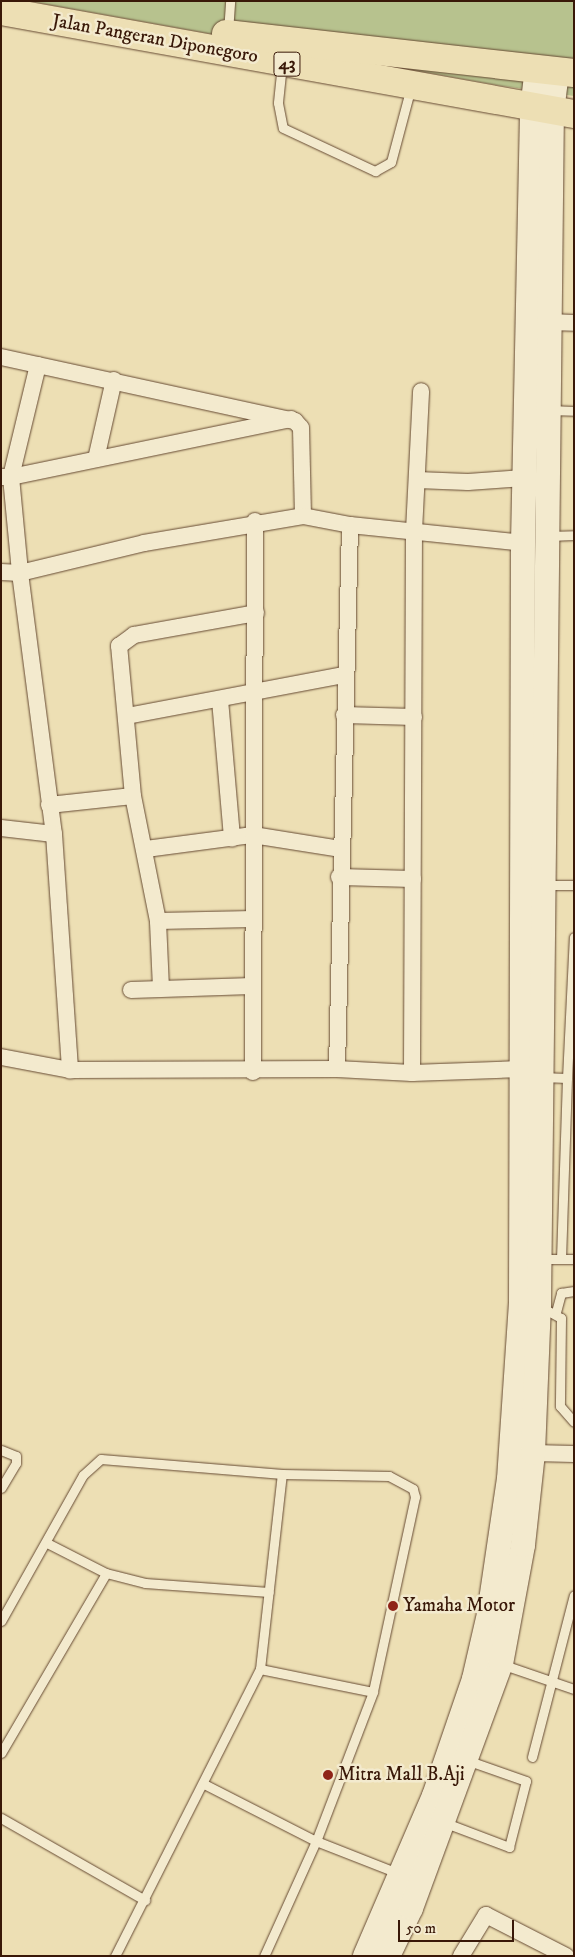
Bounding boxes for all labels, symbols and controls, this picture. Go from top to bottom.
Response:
street label: Jalan Pangeran Diponegoro [50,10,260,68]
road number: 43 [273,49,301,80]
place label: Yamaha Motor [403,1595,515,1617]
marker: Yamaha Motor [387,1600,399,1612]
place label: Mitra Mall B.Aji [338,1764,465,1786]
marker: Mitra Mall B.Aji [322,1769,334,1781]
scale bar [400,1910,516,1942]
text: 50 m [406,1919,436,1938]

